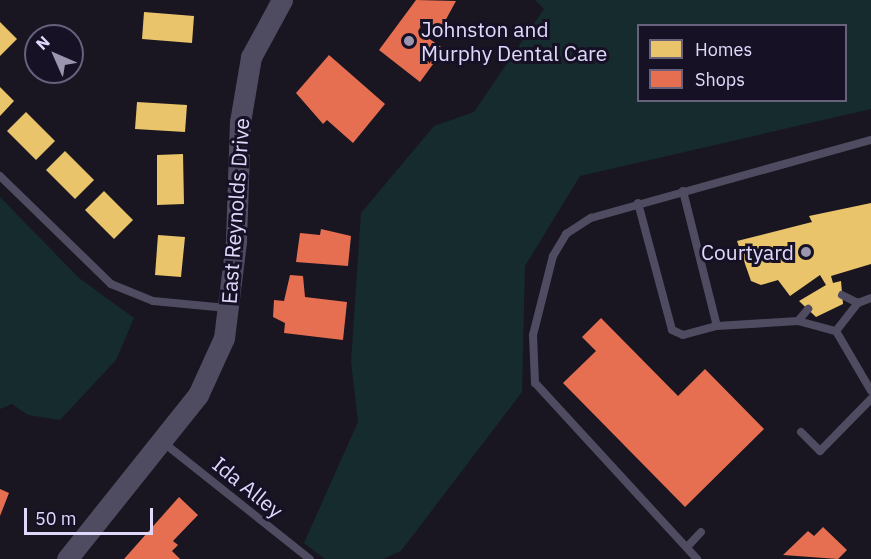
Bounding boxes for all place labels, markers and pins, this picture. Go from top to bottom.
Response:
place label: Johnston and Murphy Dental Care [421,16,607,66]
marker: Johnston and Murphy Dental Care [402,34,416,48]
place label: Courtyard [701,239,794,265]
marker: Courtyard [799,245,813,259]

